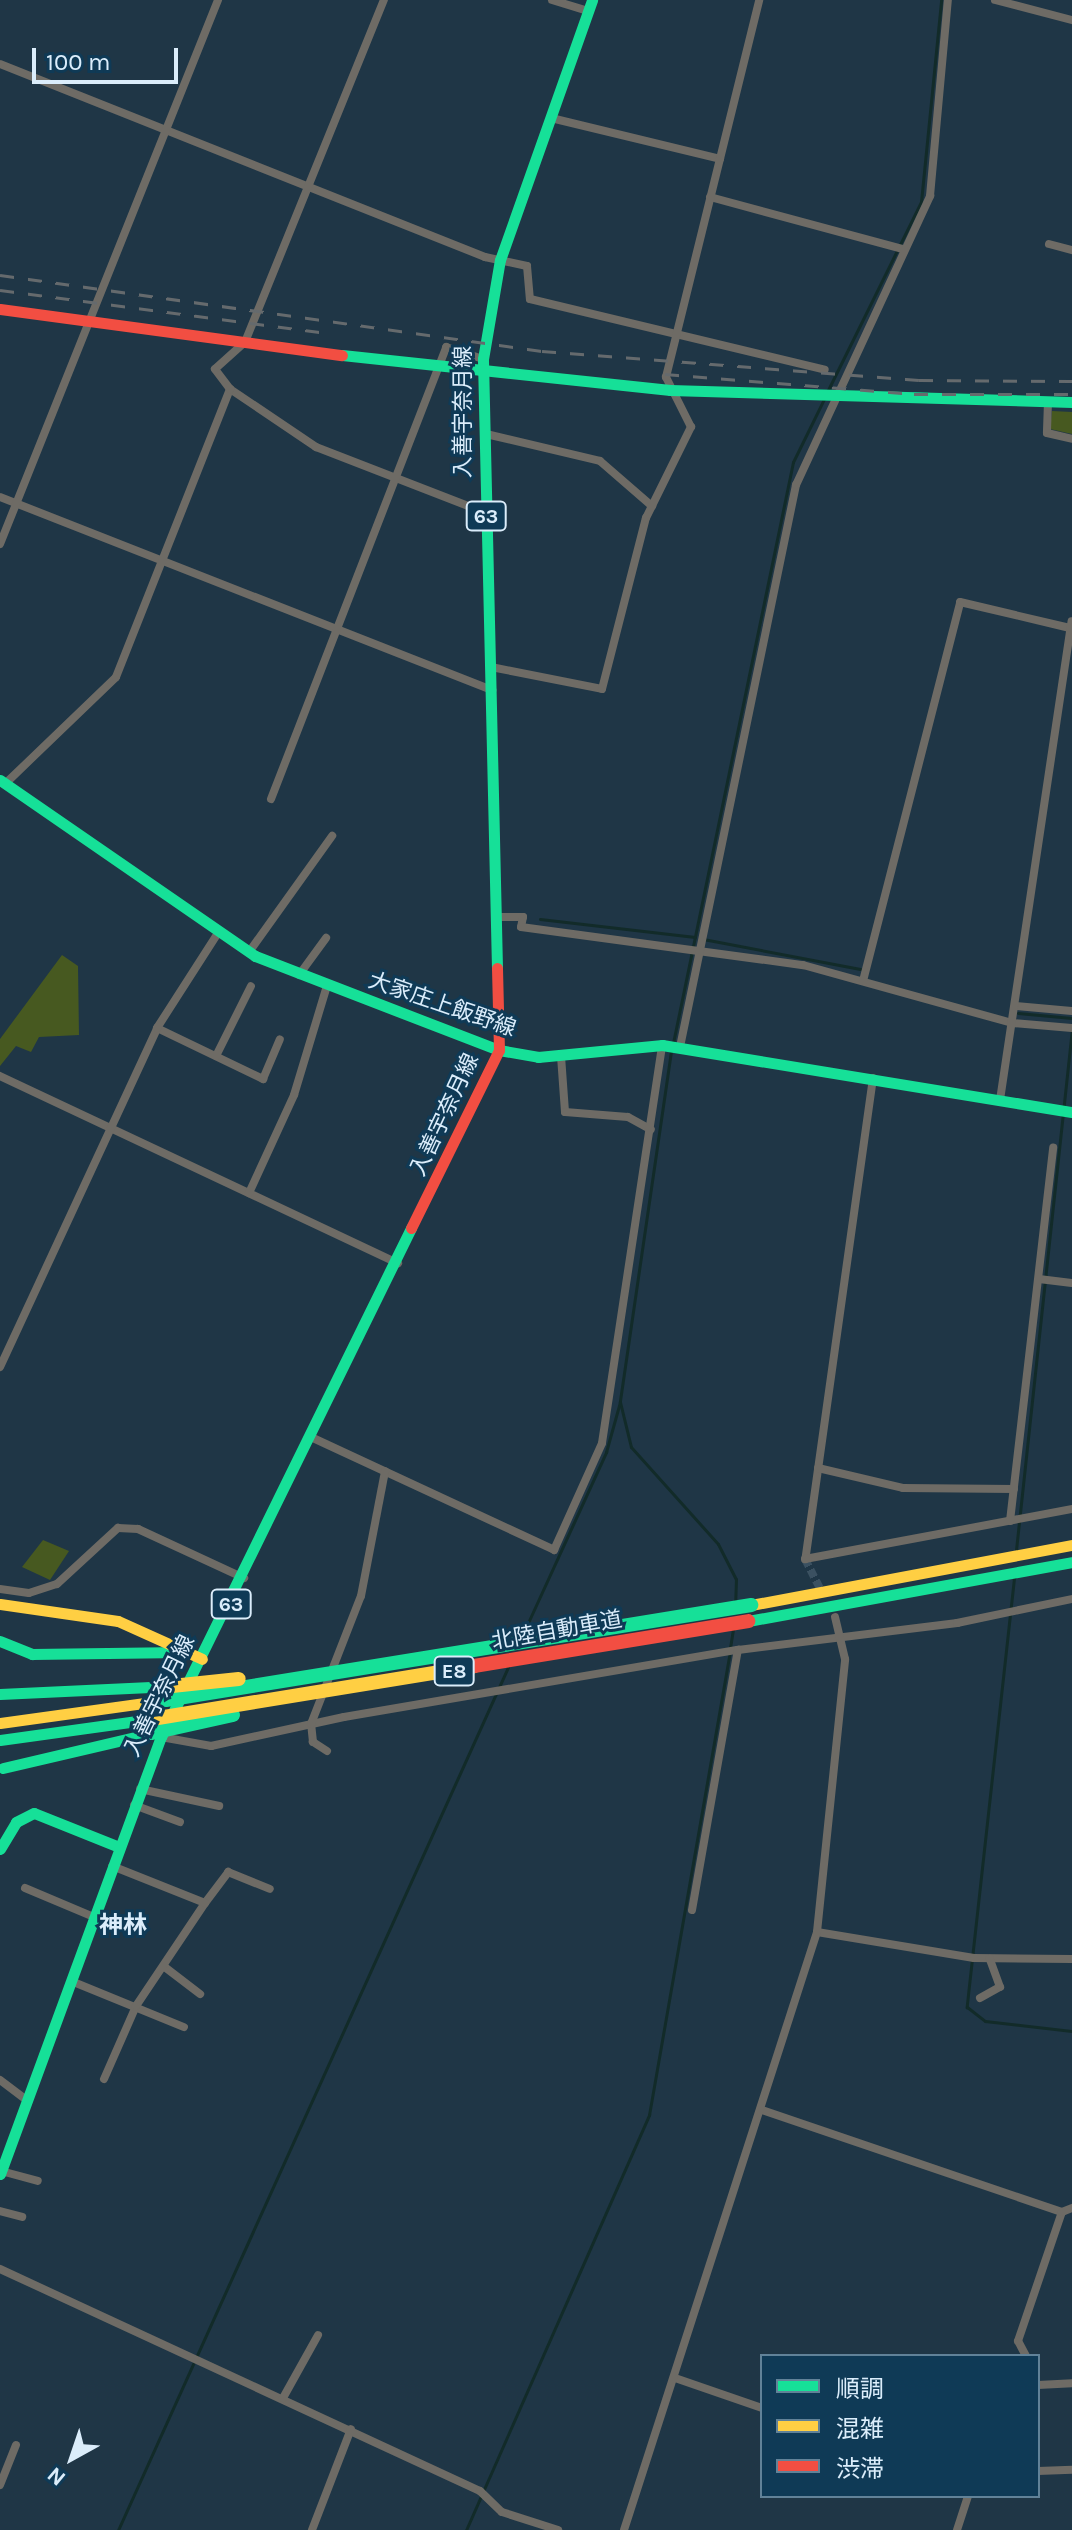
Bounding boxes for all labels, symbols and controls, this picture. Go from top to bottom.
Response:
scale bar [36,32,182,82]
text: 100 m [46,48,111,76]
street label: 入善宇奈月線 [451,346,477,478]
road number: 63 [464,500,508,532]
street label: 大家庄上飯野線 [365,967,519,1043]
street label: 入善宇奈月線 [405,1050,485,1180]
road number: 63 [209,1588,253,1620]
street label: 北陸自動車道 [490,1607,624,1655]
street label: 入善宇奈月線 [119,1631,201,1761]
road number: E8 [432,1655,476,1687]
district label: 神林 [99,1912,147,1940]
legend [760,2354,1040,2498]
text: 順調 [836,2375,884,2403]
text: 混雑 [836,2415,884,2443]
north arrow [32,2418,112,2498]
text: 渋滞 [836,2455,884,2483]
text: N [42,2461,71,2491]

